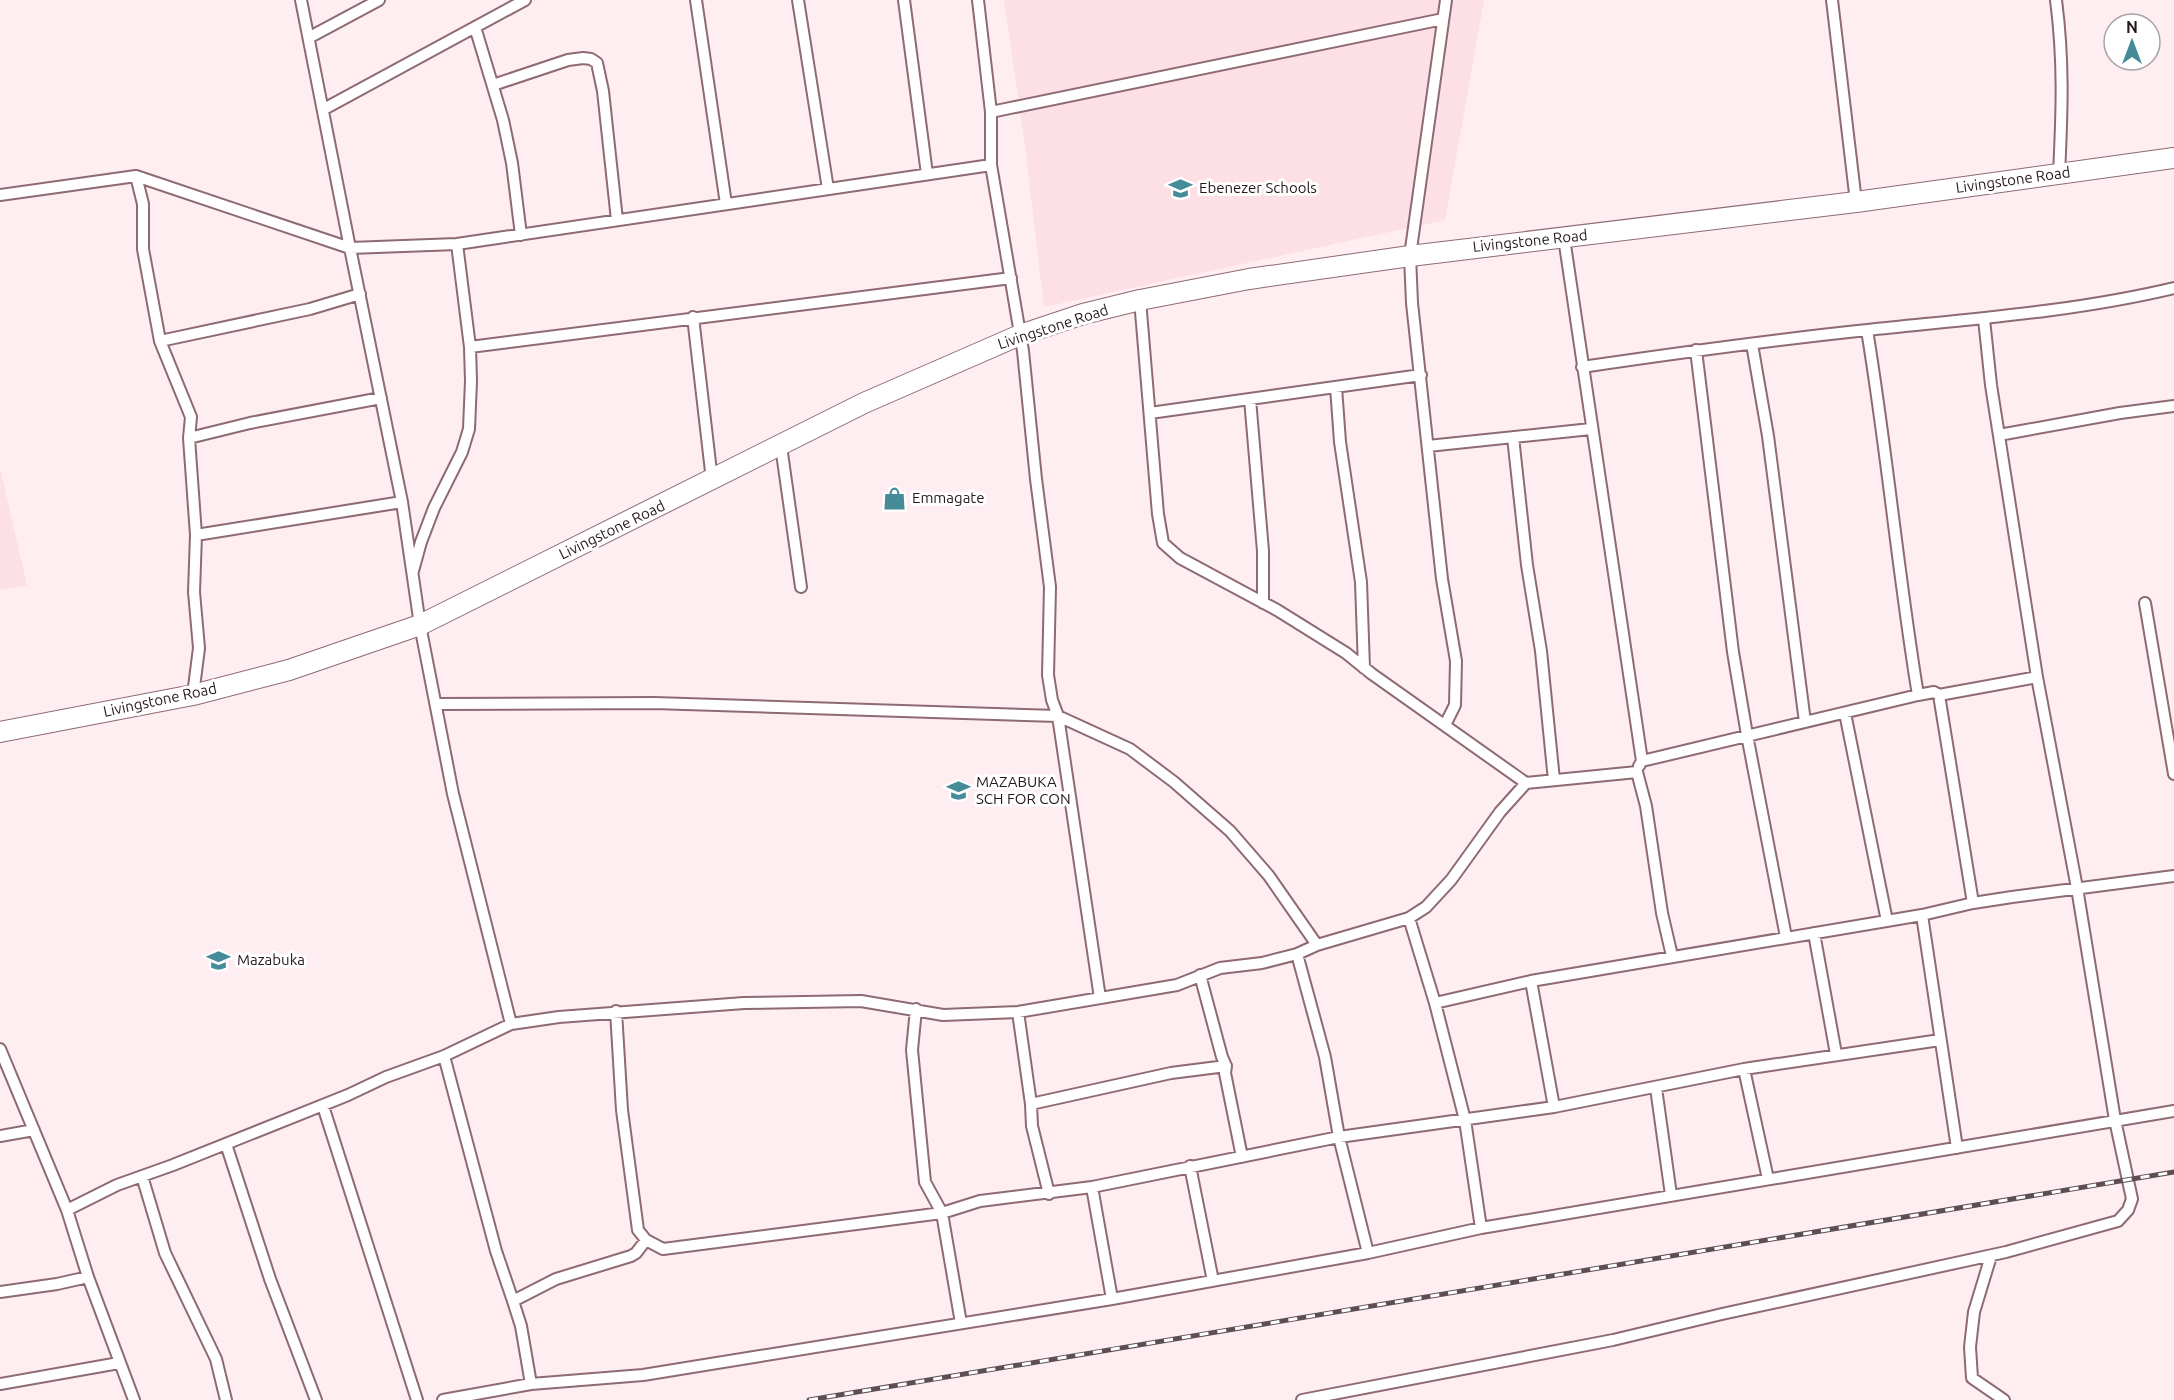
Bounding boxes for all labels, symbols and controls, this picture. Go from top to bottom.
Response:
north arrow [2102,12,2162,72]
text: N [2126,18,2138,36]
street label: Livingstone Road [1955,163,2071,196]
school or university icon: Ebenezer Schools [1168,175,1194,201]
place label: Ebenezer Schools [1199,179,1317,196]
street label: Livingstone Road [1472,226,1588,255]
street label: Livingstone Road [995,301,1110,352]
shop icon: Emmagate [881,485,907,511]
place label: Emmagate [912,489,985,506]
street label: Livingstone Road [556,497,667,562]
street label: Livingstone Road [102,679,218,720]
place label: MAZABUKA SCH FOR CON [976,773,1071,807]
school or university icon: MAZABUKA SCH FOR CON [945,778,971,804]
school or university icon: Mazabuka [206,947,232,973]
place label: Mazabuka [237,951,305,968]

